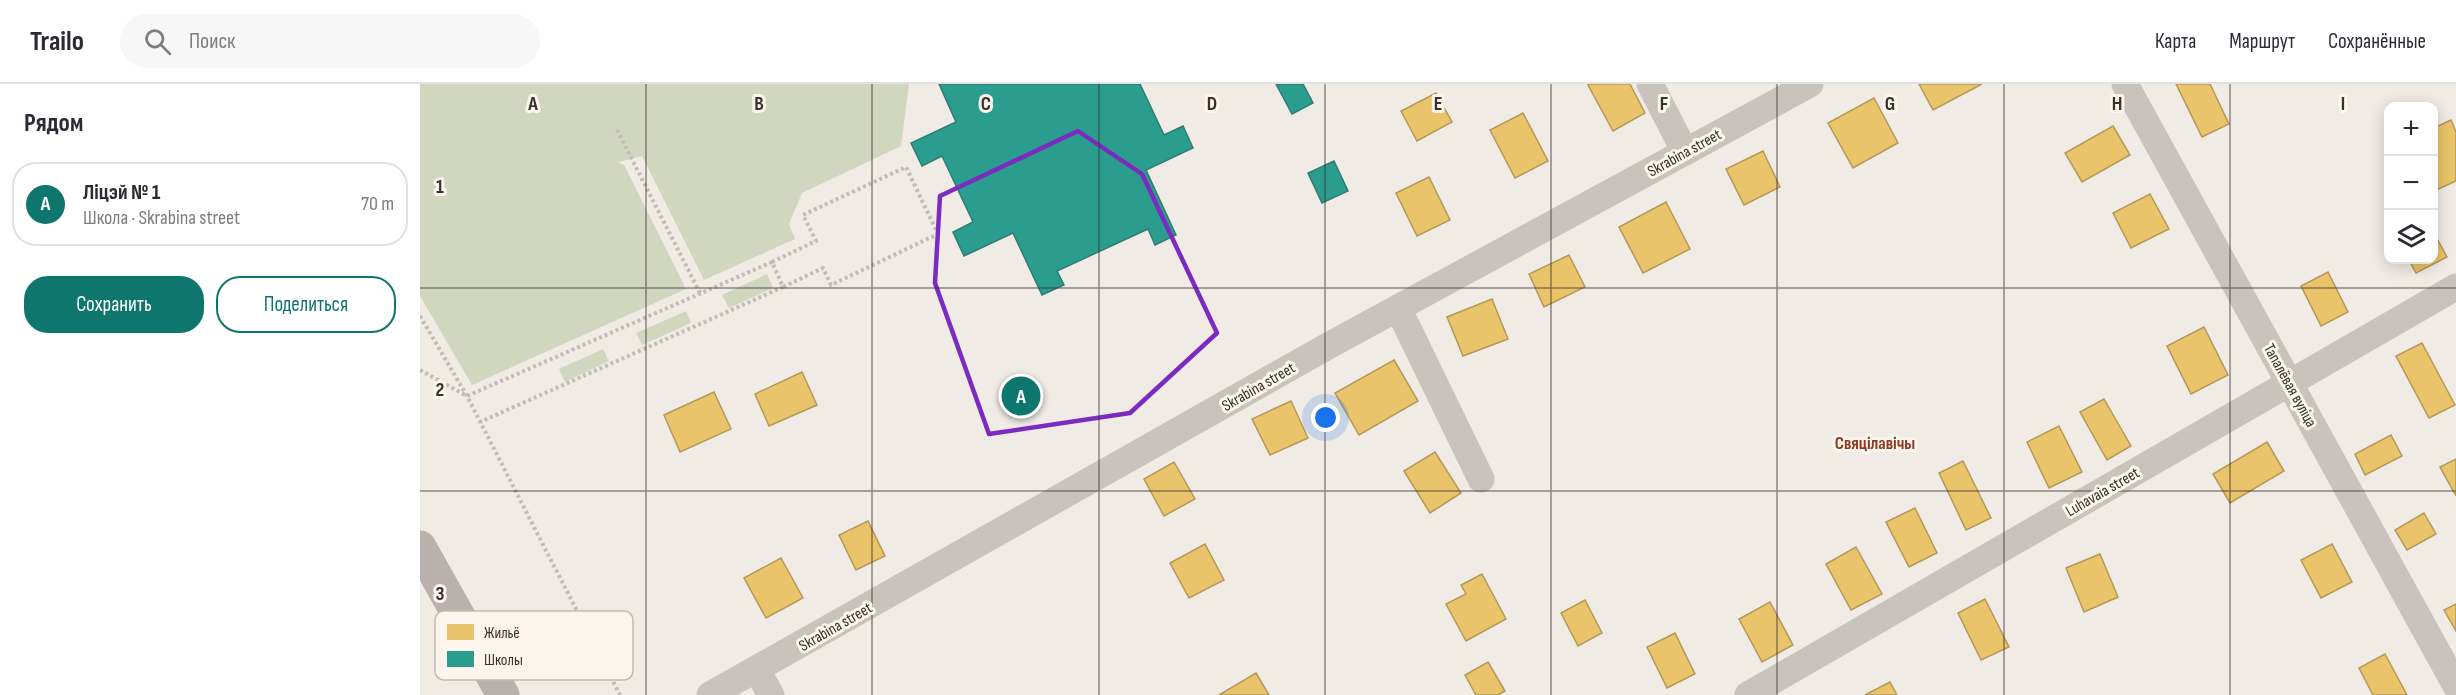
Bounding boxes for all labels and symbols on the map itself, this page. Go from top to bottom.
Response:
text: A [527,92,538,116]
text: B [754,92,764,116]
text: C [981,92,991,116]
text: D [1207,92,1217,116]
text: E [1434,92,1442,116]
text: F [1660,92,1668,116]
text: G [1885,92,1895,116]
text: H [2112,92,2122,116]
text: I [2341,92,2345,116]
street label: Skrabina street [1645,125,1725,181]
text: 1 [436,175,444,199]
street label: Тапалёвая вуліца [2259,341,2320,431]
street label: Skrabina street [1219,359,1299,416]
pin: A [1002,374,1040,418]
text: 2 [436,378,444,402]
your location [1311,403,1340,432]
district label: Свяцілавічы [1835,433,1915,454]
street label: Luhavaia street [2063,464,2143,521]
text: 3 [436,582,445,606]
street label: Skrabina street [796,599,876,656]
legend [435,611,633,680]
text: Жильё [484,624,520,643]
text: Школы [484,651,523,670]

